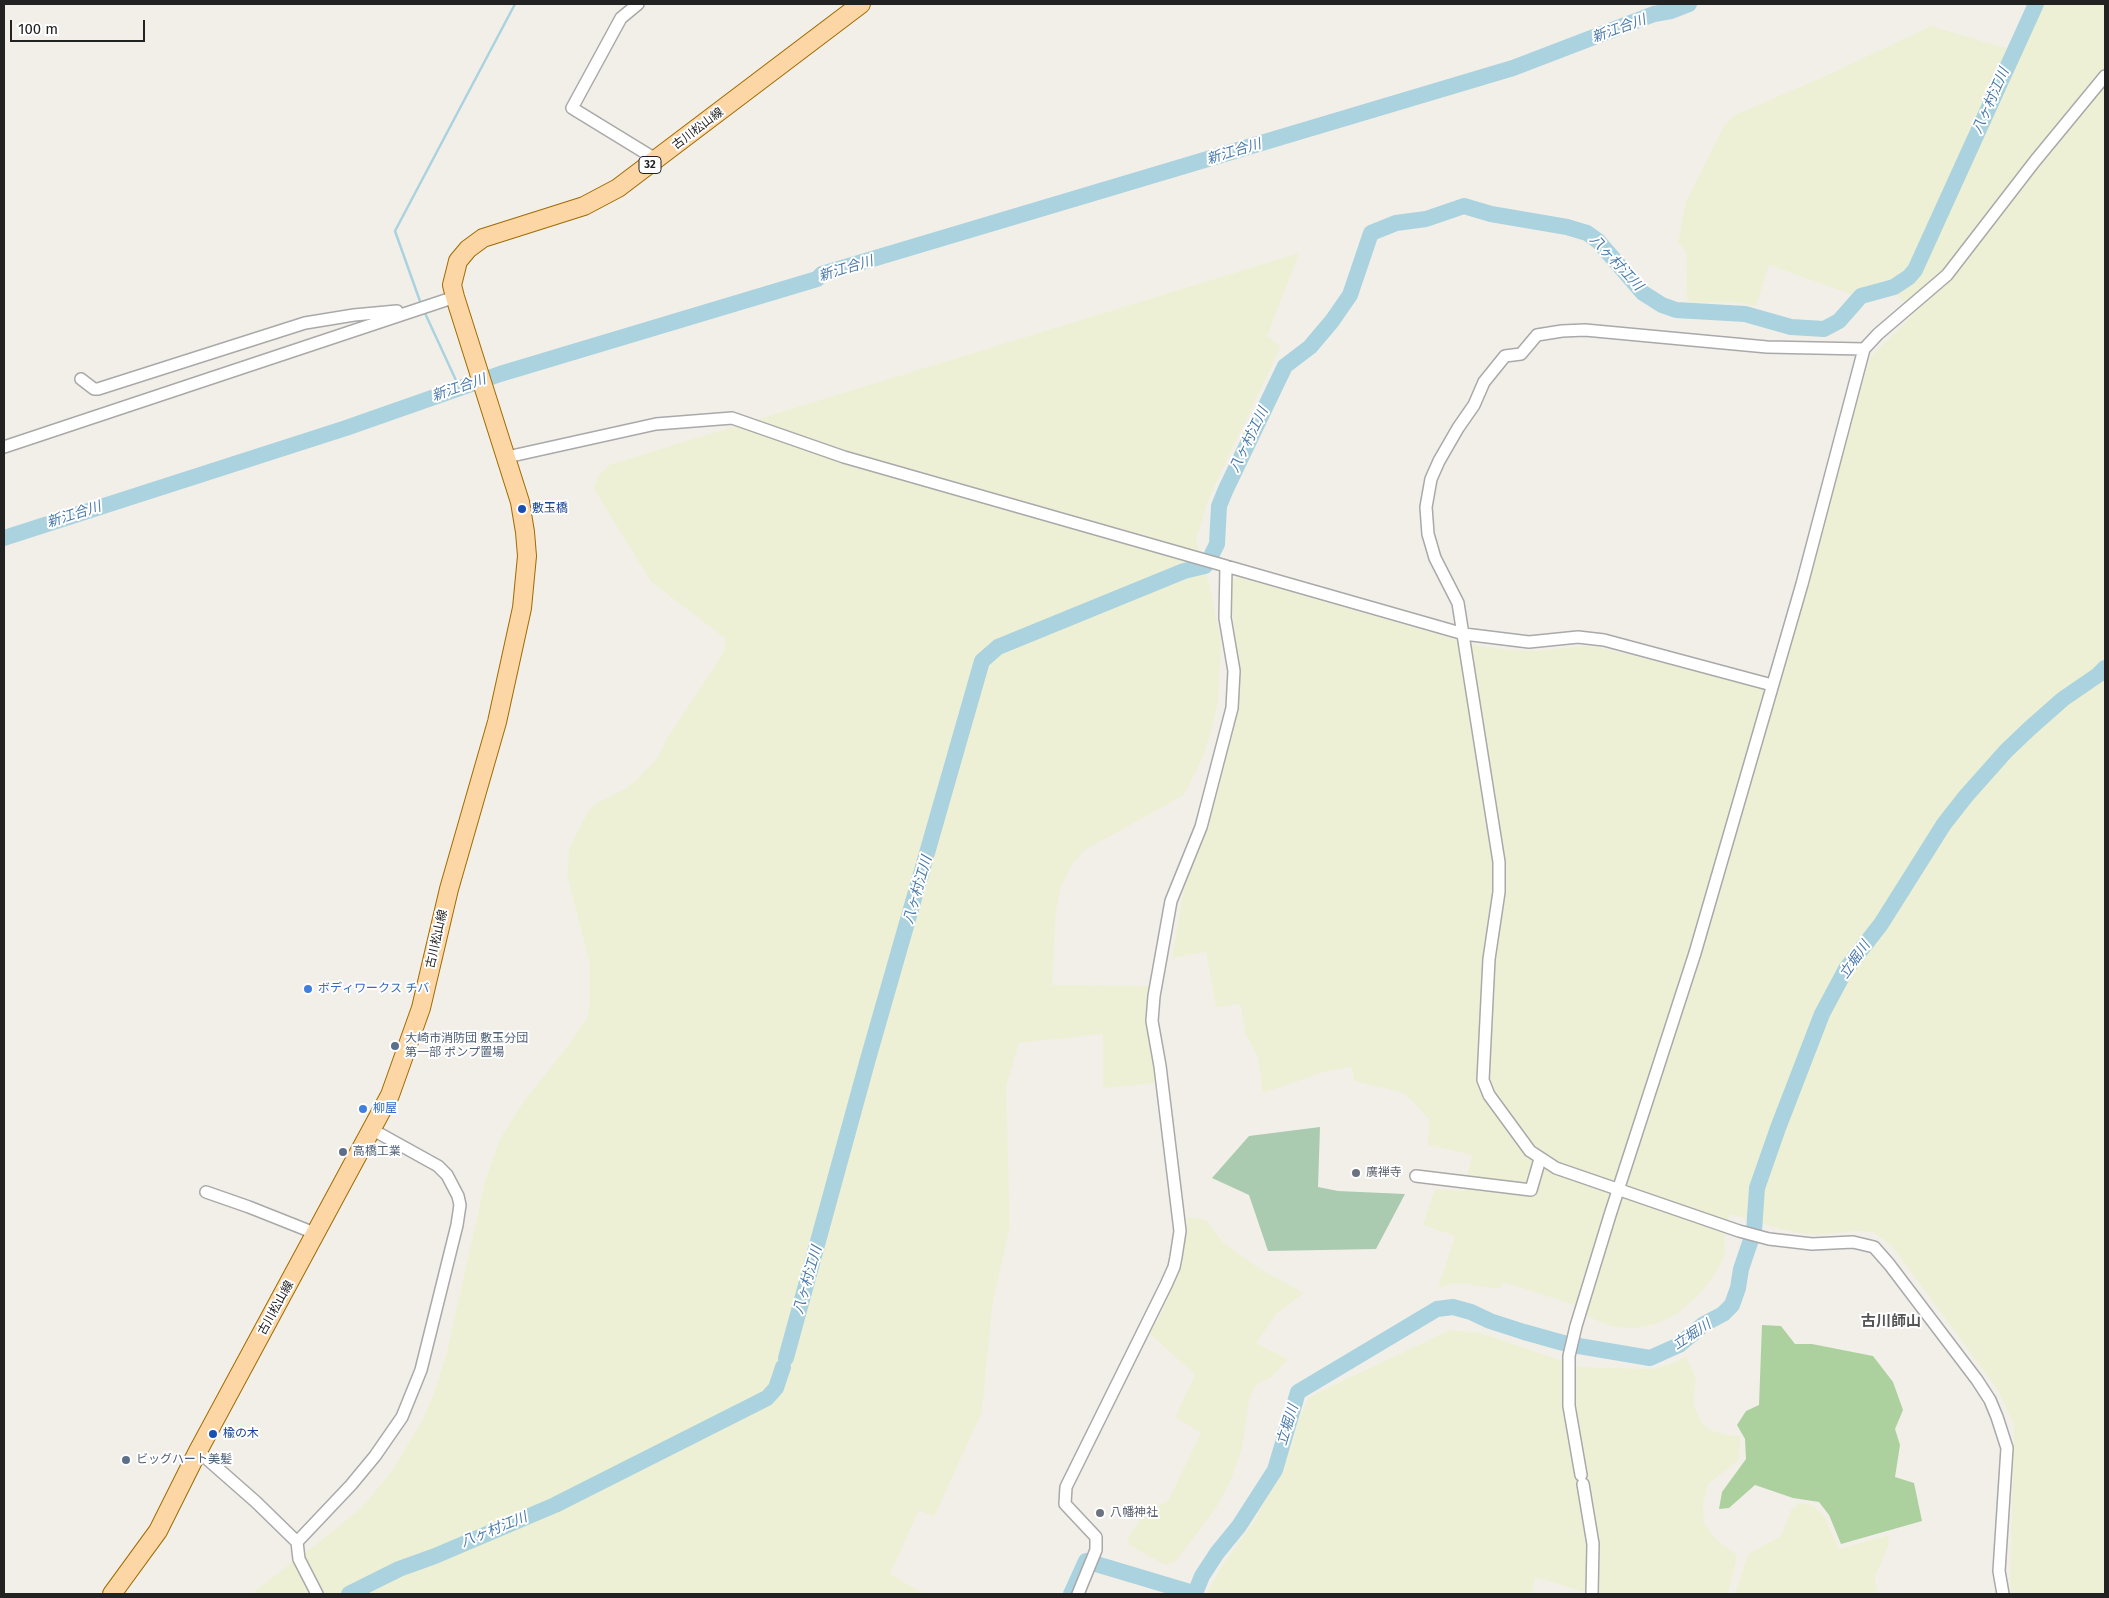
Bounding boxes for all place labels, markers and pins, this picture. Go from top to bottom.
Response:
place label: 敷玉橋 [532,502,568,516]
marker: 敷玉橋 [516,503,528,515]
place label: ボディワークス チバ [318,982,429,996]
marker: ボディワークス チバ [302,983,314,995]
place label: 大崎市消防団 敷玉分団 第一部 ポンプ置場 [405,1032,528,1060]
marker: 大崎市消防団 敷玉分団 第一部 ポンプ置場 [389,1040,401,1052]
place label: 柳屋 [373,1102,397,1116]
marker: 柳屋 [357,1103,369,1115]
place label: 高橋工業 [353,1145,401,1159]
marker: 高橋工業 [337,1146,349,1158]
place label: 廣禅寺 [1366,1166,1402,1180]
marker: 廣禅寺 [1350,1167,1362,1179]
place label: 楡の木 [223,1427,259,1441]
marker: 楡の木 [207,1428,219,1440]
place label: ビッグハート美髪 [136,1453,232,1467]
marker: ビッグハート美髪 [120,1454,132,1466]
place label: 八幡神社 [1110,1506,1158,1520]
marker: 八幡神社 [1094,1507,1106,1519]

